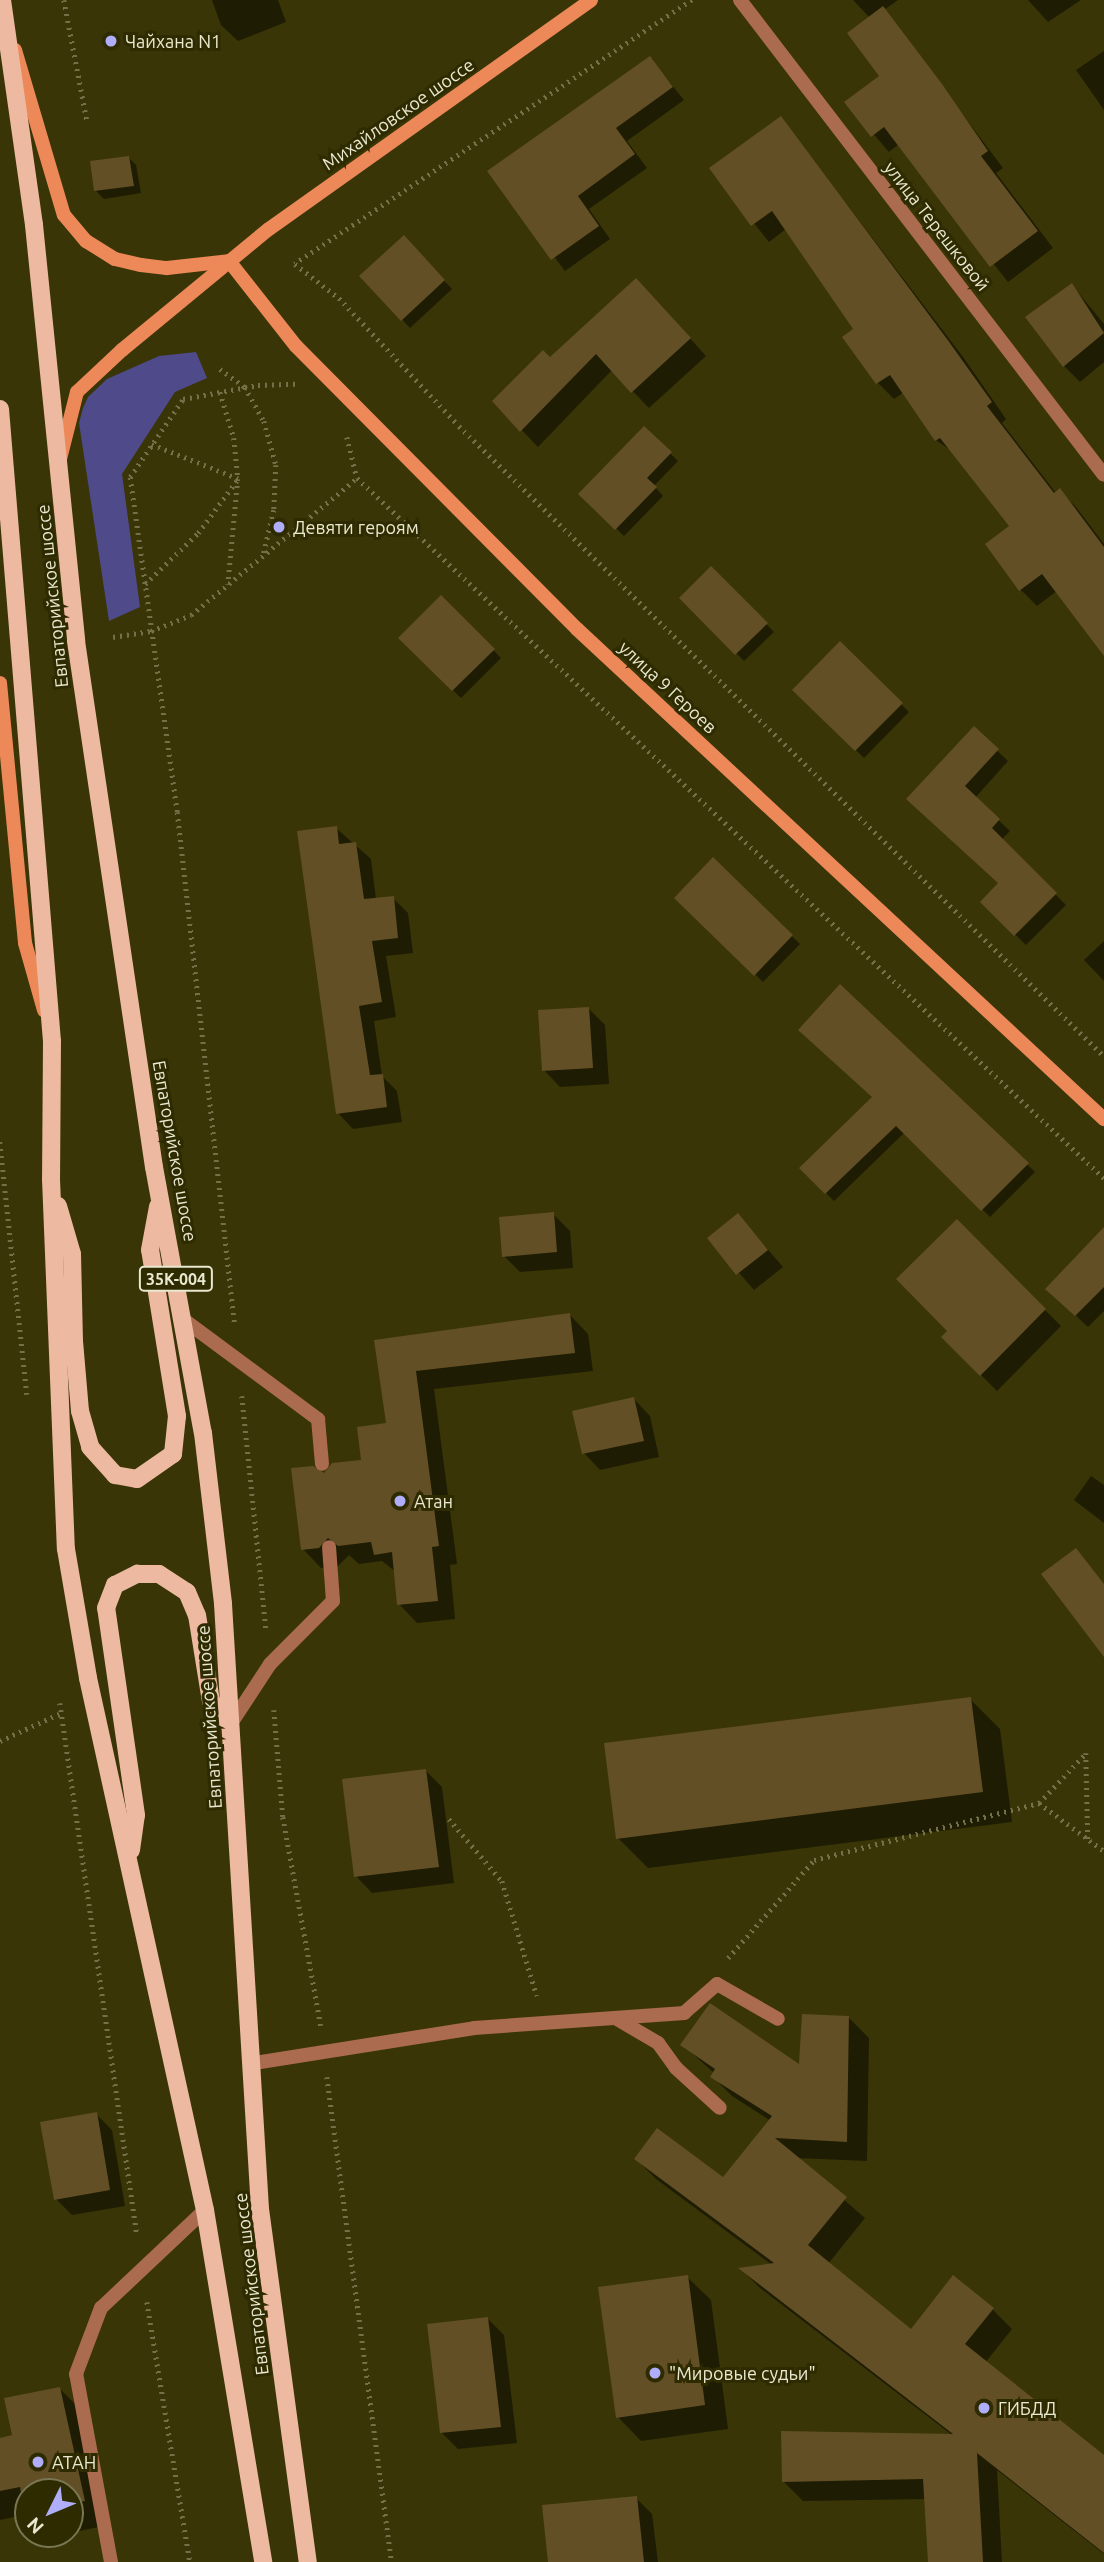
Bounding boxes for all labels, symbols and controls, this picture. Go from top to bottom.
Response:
place label: Чайхана N1 [125,30,221,52]
marker: Чайхана N1 [103,33,119,49]
street label: Михайловское шоссе [318,54,478,174]
street label: улица Терешковой [880,157,994,295]
street label: Евпаторийское шоссе [32,504,72,688]
place label: Девяти героям [293,516,419,538]
marker: Девяти героям [271,519,287,535]
street label: улица 9 Героев [615,636,721,738]
street label: Евпаторийское шоссе [148,1059,202,1243]
road number: 35К-004 [138,1266,214,1292]
place label: Атан [414,1490,453,1512]
marker: Атан [392,1493,408,1509]
street label: Евпаторийское шоссе [192,1625,226,1809]
street label: Евпаторийское шоссе [229,2192,273,2376]
place label: "Мировые судьи" [669,2362,816,2384]
marker: "Мировые судьи" [647,2365,663,2381]
place label: ГИБДД [998,2397,1056,2419]
marker: ГИБДД [976,2400,992,2416]
place label: АТАН [52,2451,96,2473]
marker: АТАН [30,2454,46,2470]
north arrow [14,2478,84,2548]
text: N [22,2513,48,2539]

